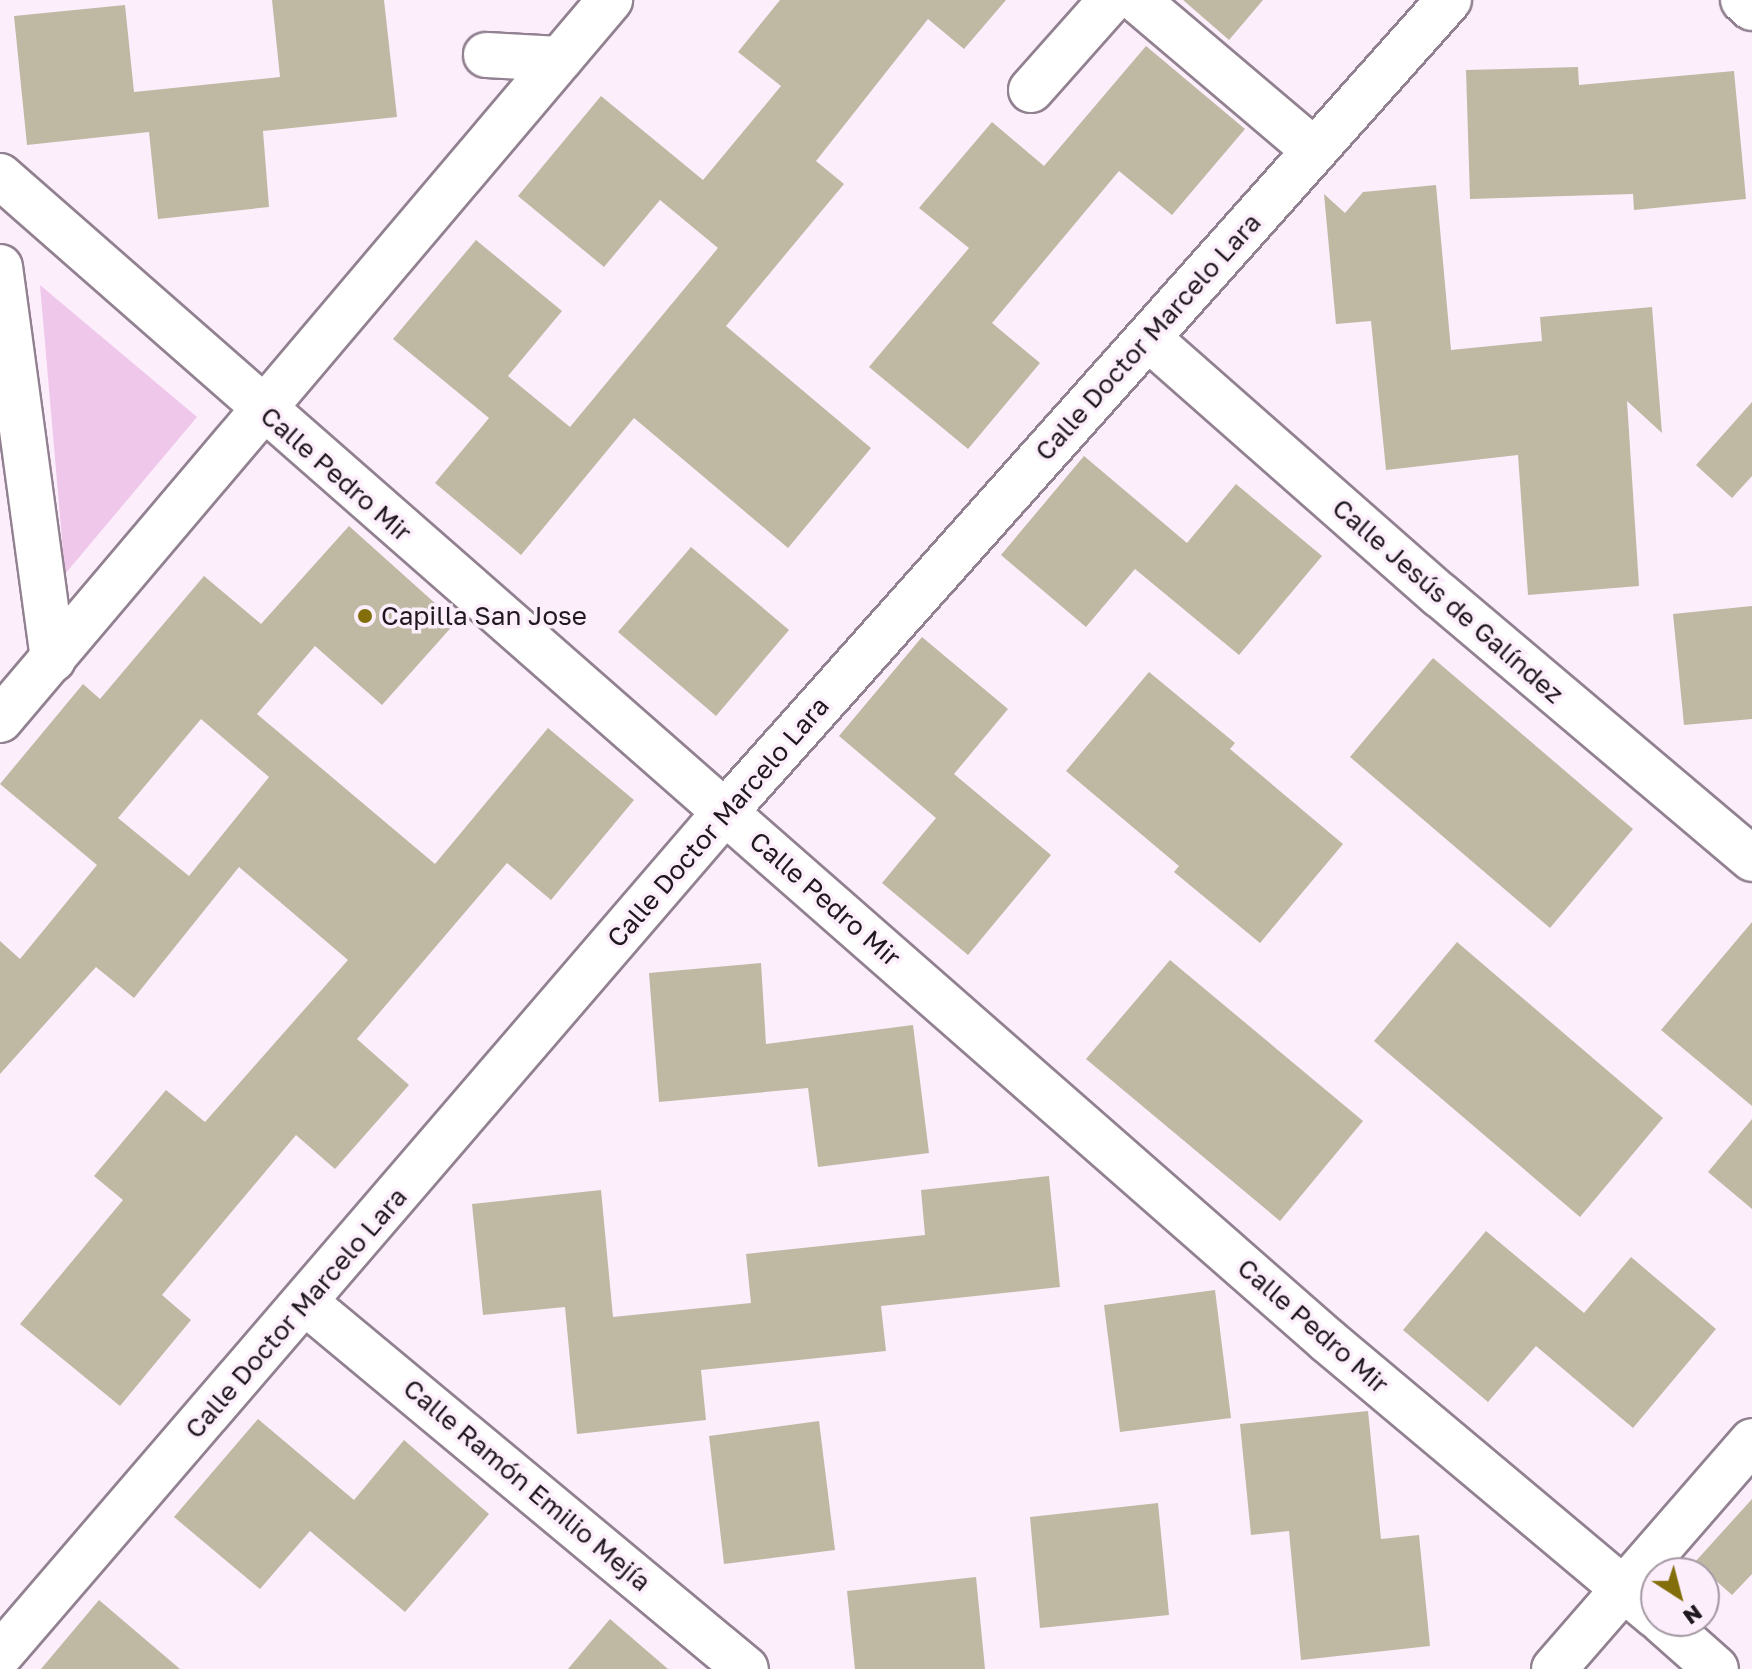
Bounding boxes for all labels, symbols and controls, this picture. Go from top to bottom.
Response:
street label: Calle Doctor Marcelo Lara [1029,207,1267,467]
street label: Calle Pedro Mir [254,400,418,548]
street label: Calle Jesús de Galíndez [1326,492,1570,710]
place label: Capilla San Jose [381,600,587,632]
marker: Capilla San Jose [356,607,374,625]
street label: Calle Doctor Marcelo Lara [601,690,835,954]
street label: Calle Pedro Mir [743,825,907,973]
street label: Calle Doctor Marcelo Lara [179,1181,413,1445]
street label: Calle Pedro Mir [1231,1252,1395,1400]
street label: Calle Ramón Emilio Mejía [397,1373,657,1597]
north arrow [1640,1557,1720,1637]
text: N [1679,1599,1708,1631]

